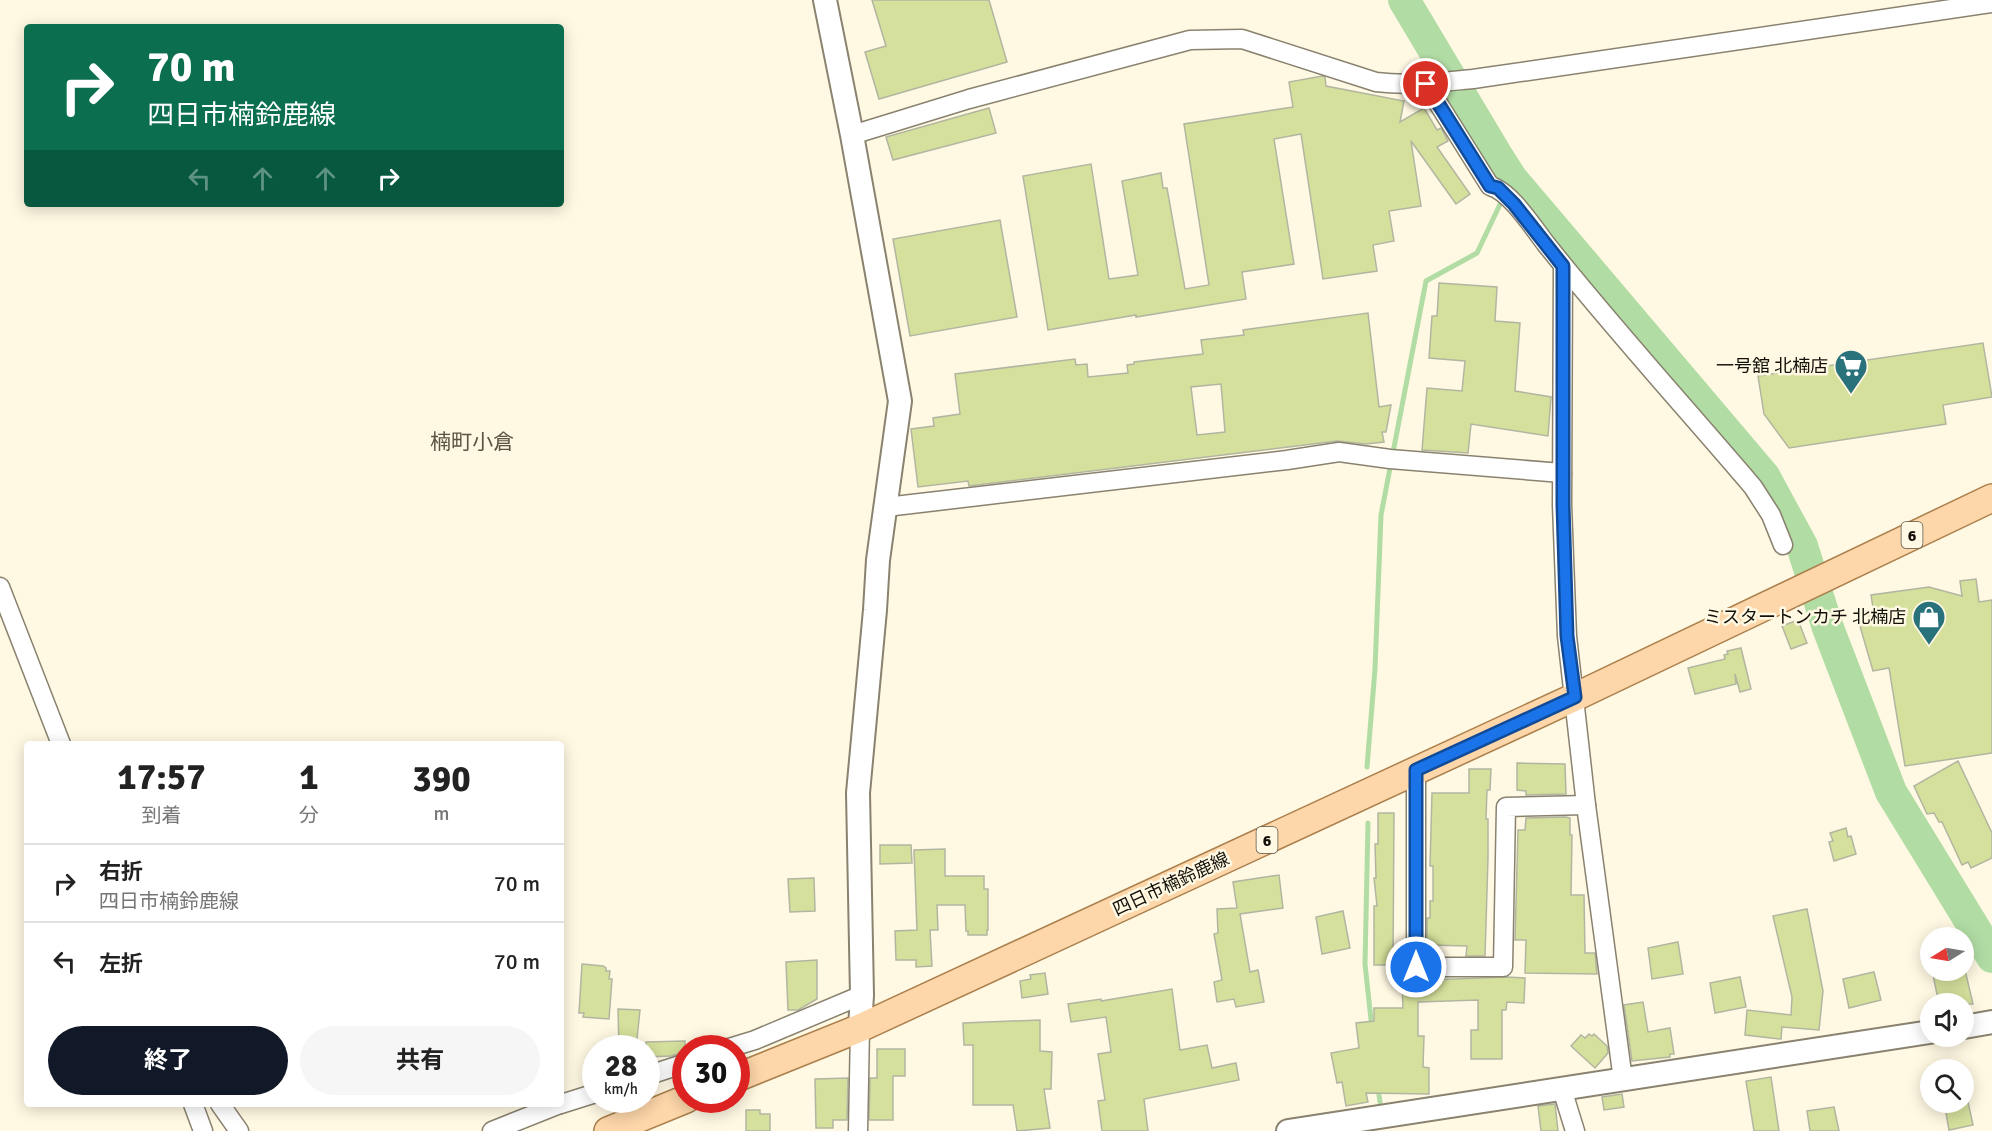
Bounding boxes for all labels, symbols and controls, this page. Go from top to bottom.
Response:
text: 70 m [147,42,236,93]
icon: right [48,48,126,126]
pin [1400,58,1451,109]
icon: arrive [1409,67,1442,100]
text: 四日市楠鈴鹿線 [147,99,336,132]
icon: left [183,162,216,195]
icon: ahead [246,162,279,195]
icon: ahead [309,162,342,195]
icon: right [372,162,405,195]
supermarket icon: 一号舘 北楠店 [1833,348,1869,395]
place label: 一号舘 北楠店 [1716,355,1828,377]
district label: 楠町小倉 [430,429,514,455]
road number: 6 [1902,522,1922,548]
shop icon: ミスタートンカチ 北楠店 [1911,599,1947,646]
place label: ミスタートンカチ 北楠店 [1704,606,1906,628]
text: 17:57 [117,755,206,800]
text: 1 [299,755,319,800]
text: 390 [412,757,471,802]
text: m [434,801,449,826]
text: 到着 [142,803,182,828]
text: 分 [299,803,319,828]
road number: 6 [1256,827,1278,853]
street label: 四日市楠鈴鹿線 [1109,847,1233,921]
text: 右折 [99,858,143,885]
icon: right [48,867,81,900]
text: 70 m [494,870,540,897]
text: 四日市楠鈴鹿線 [99,889,239,914]
north arrow [1920,927,1974,981]
map controls [1920,927,1974,1113]
position arrow [1384,935,1448,999]
icon: left [48,945,81,978]
text: 70 m [494,948,540,975]
text: 左折 [99,950,143,977]
button: sound [1920,993,1974,1047]
button: 終了 [48,1026,288,1095]
button: 共有 [300,1026,540,1095]
speed limit sign: 30 [672,1035,750,1113]
text: 28 [605,1048,637,1085]
button: search [1920,1059,1974,1113]
text: km/h [604,1080,638,1098]

